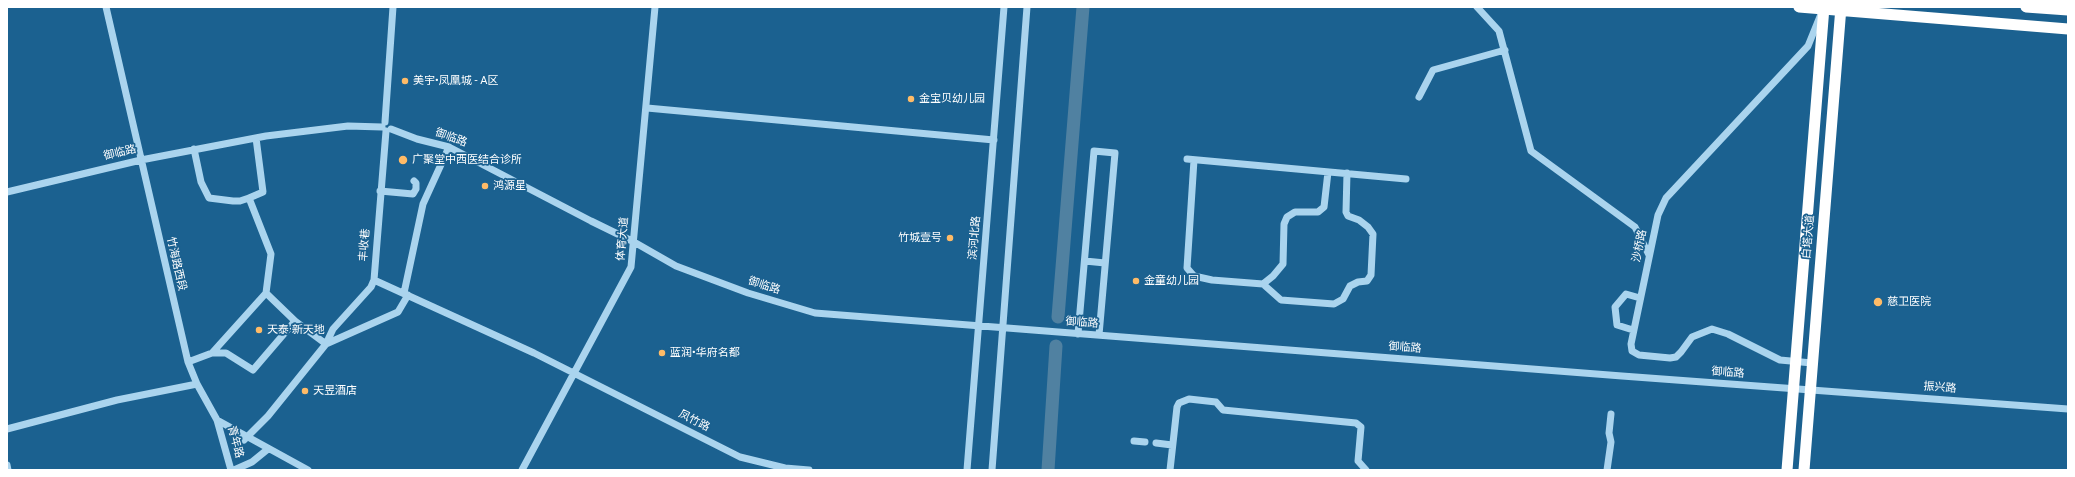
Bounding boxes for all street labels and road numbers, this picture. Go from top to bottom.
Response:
street label: 御临路 [433,126,469,150]
street label: 御临路 [102,143,138,163]
street label: 白塔大道 [1801,215,1817,259]
street label: 滨河北路 [967,216,983,260]
street label: 体育大道 [615,217,631,261]
street label: 丰收巷 [357,228,373,262]
street label: 沙桥路 [1630,228,1650,264]
street label: 竹海路西段 [163,236,189,292]
street label: 御临路 [746,275,782,297]
street label: 御临路 [1065,315,1099,331]
street label: 御临路 [1388,340,1422,356]
street label: 御临路 [1711,365,1745,381]
street label: 振兴路 [1923,380,1957,396]
street label: 凤竹路 [676,408,712,434]
street label: 青年路 [224,424,246,460]

